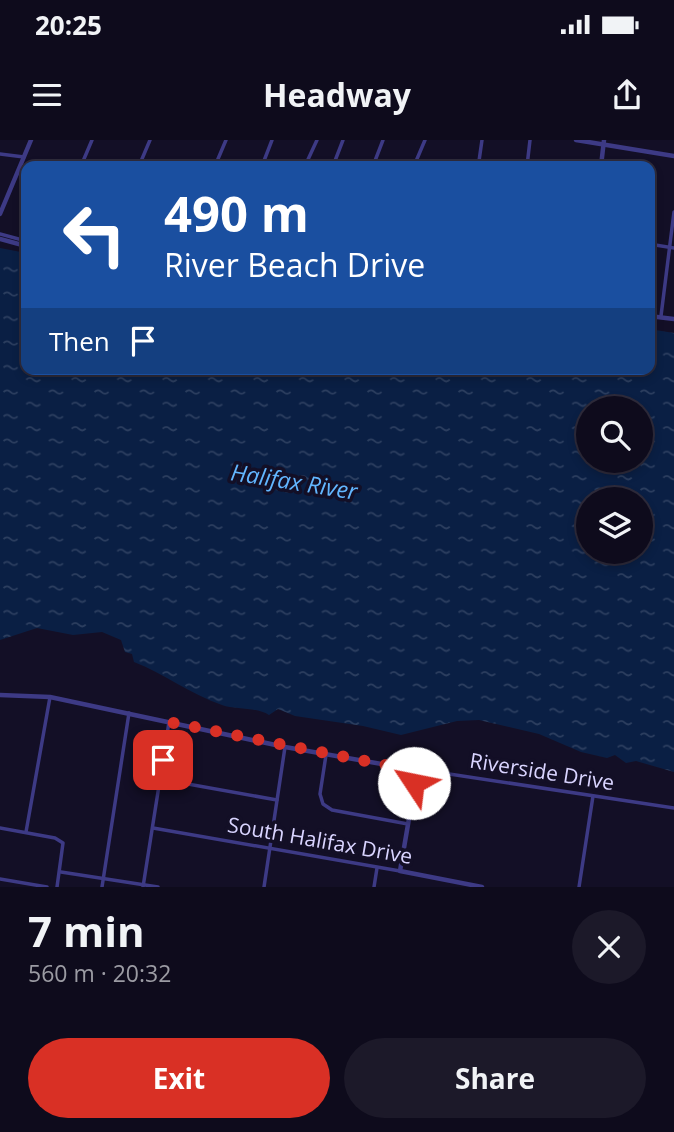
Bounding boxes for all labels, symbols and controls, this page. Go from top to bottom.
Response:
text: 20:25 [35,7,102,43]
text: Headway [263,73,411,116]
icon: menu [28,76,66,114]
icon: share [608,76,646,114]
text: 490 m [164,180,309,246]
icon: left [49,189,140,280]
text: River Beach Drive [164,243,425,286]
icon: arrive [124,322,162,360]
text: Then [49,323,110,359]
map controls [576,396,653,564]
button: search [576,396,653,473]
water label: Halifax River [229,455,361,507]
button: layers [576,487,653,564]
pin [133,730,193,790]
icon: arrive [144,741,182,779]
position arrow [377,746,451,820]
street label: Riverside Drive [468,746,616,796]
street label: South Halifax Drive [226,810,415,870]
text: 7 min [28,902,145,959]
button: close [572,910,646,984]
text: 560 m · 20:32 [28,957,171,989]
button: Exit [28,1038,330,1118]
button: Share [344,1038,646,1118]

